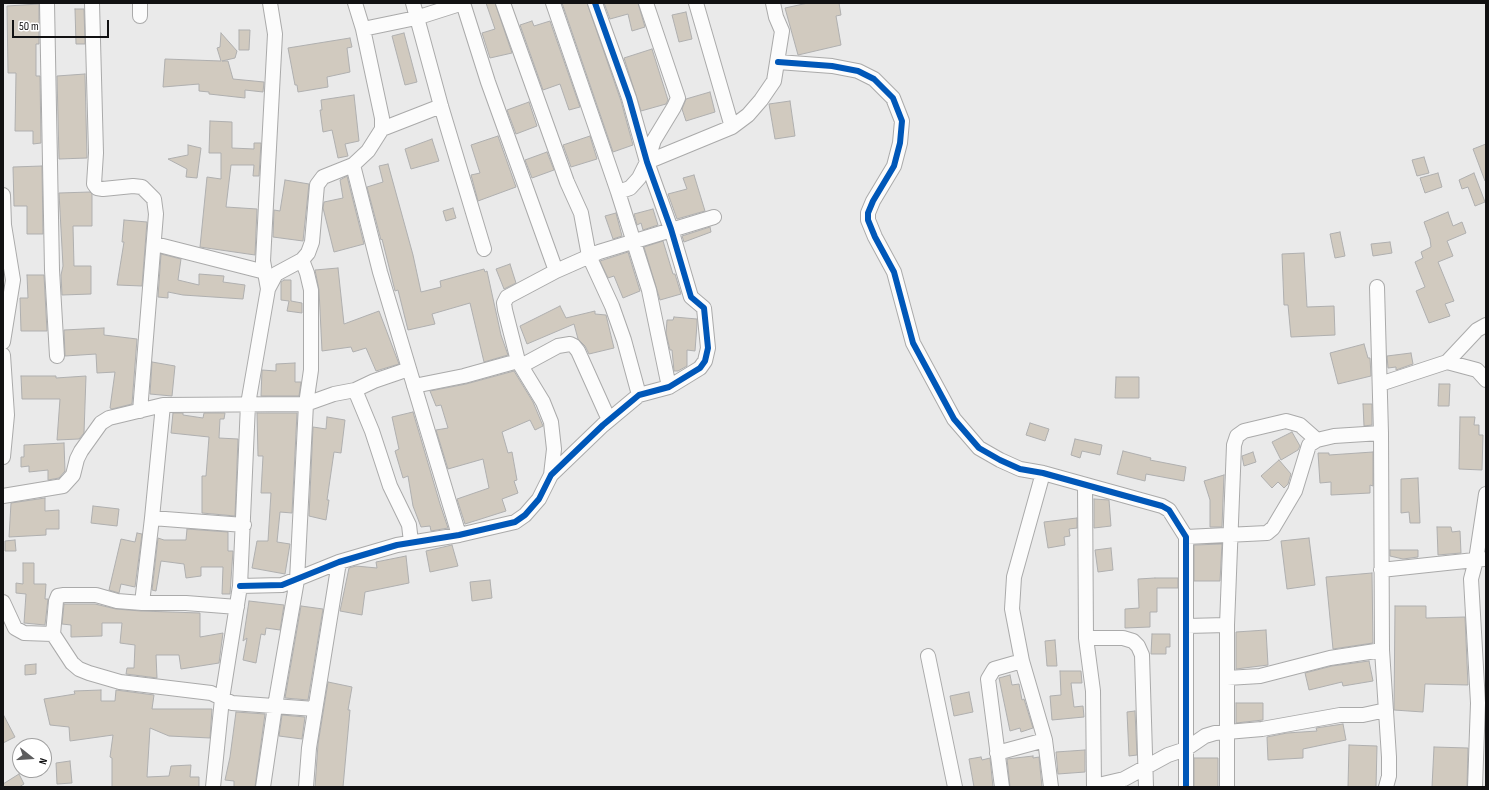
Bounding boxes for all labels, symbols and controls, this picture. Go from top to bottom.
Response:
scale bar [14,12,111,38]
text: 50 m [19,19,39,34]
north arrow [12,738,52,778]
text: N [36,757,50,766]

